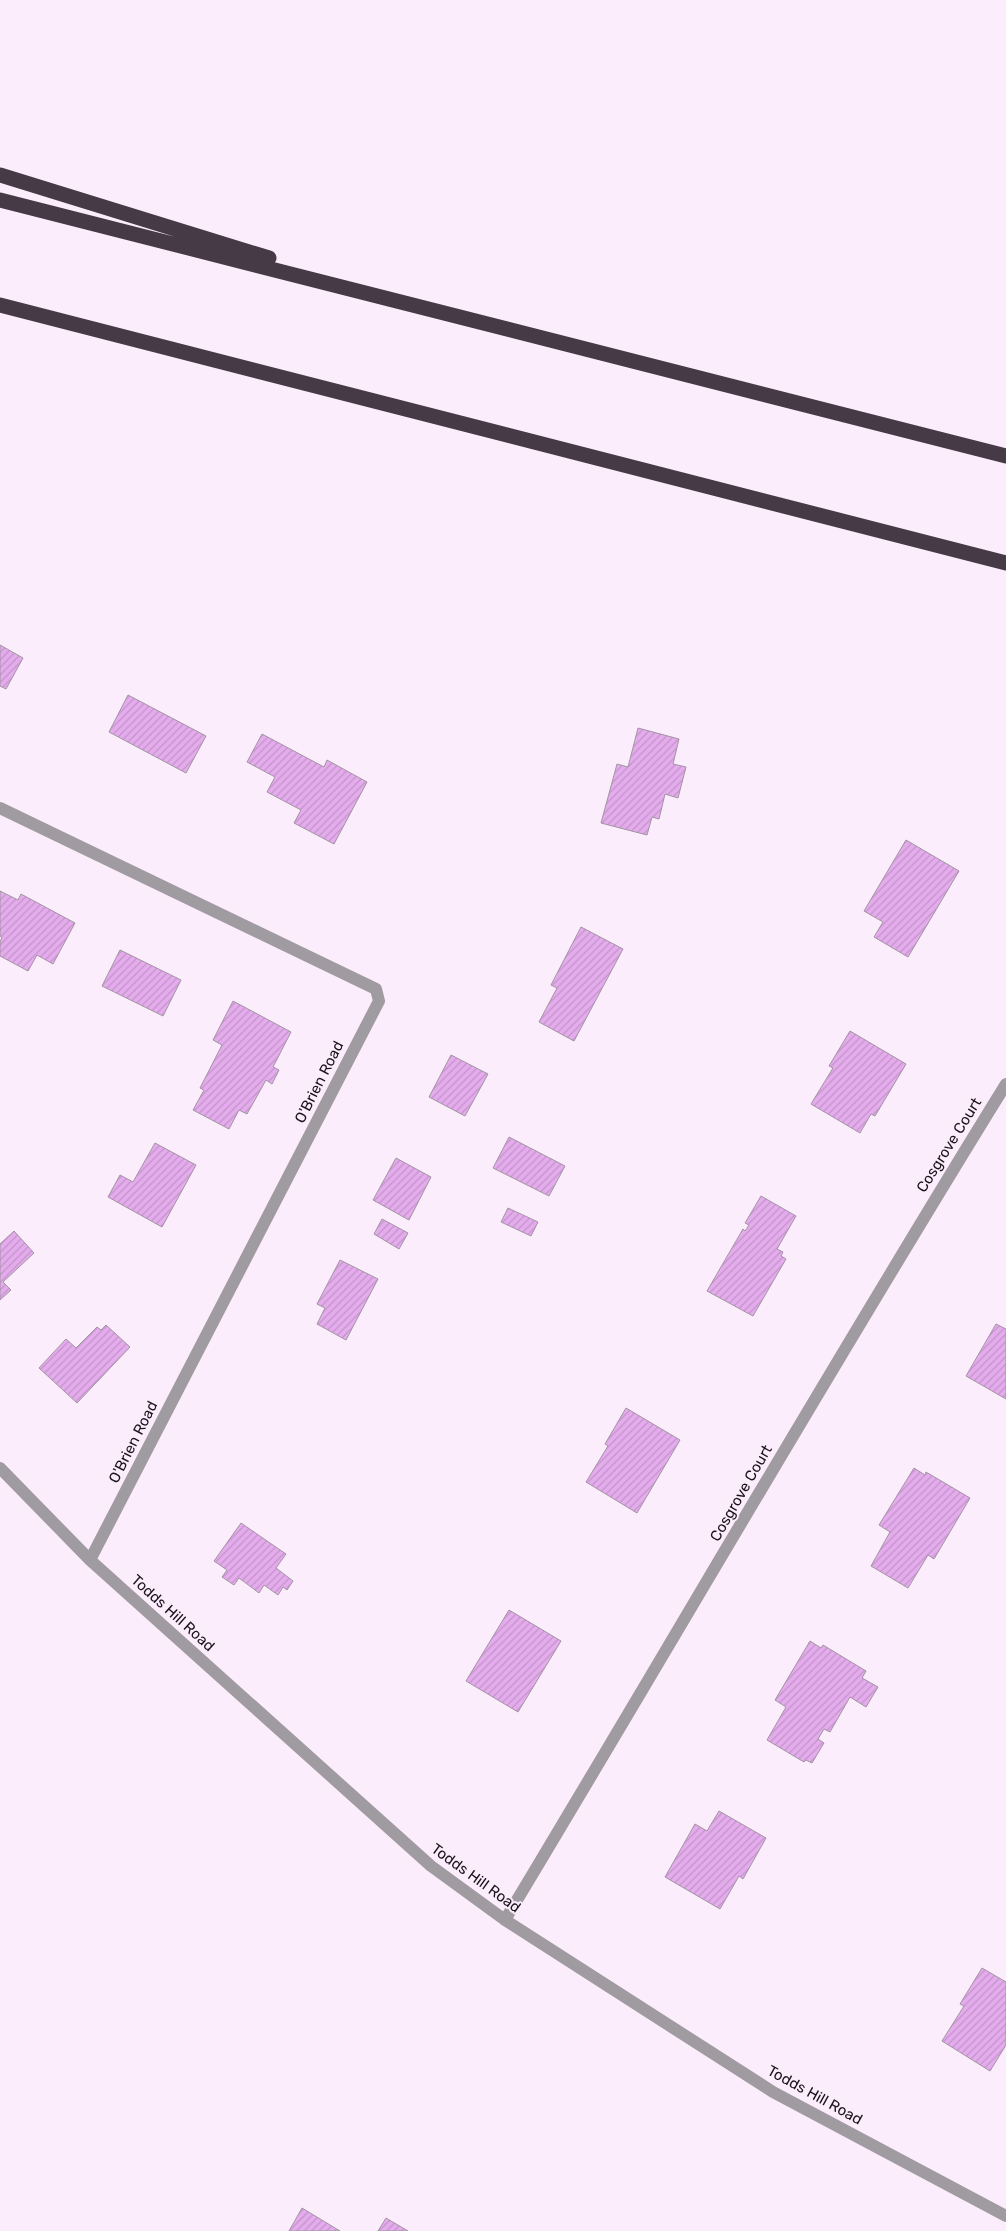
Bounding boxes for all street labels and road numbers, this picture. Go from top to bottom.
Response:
street label: O'Brien Road [291,1038,347,1126]
street label: Cosgrove Court [913,1094,985,1196]
street label: O'Brien Road [105,1398,161,1486]
street label: Cosgrove Court [706,1441,776,1544]
street label: Todds Hill Road [128,1571,218,1655]
street label: Todds Hill Road [428,1840,524,1916]
street label: Todds Hill Road [764,2061,866,2129]

